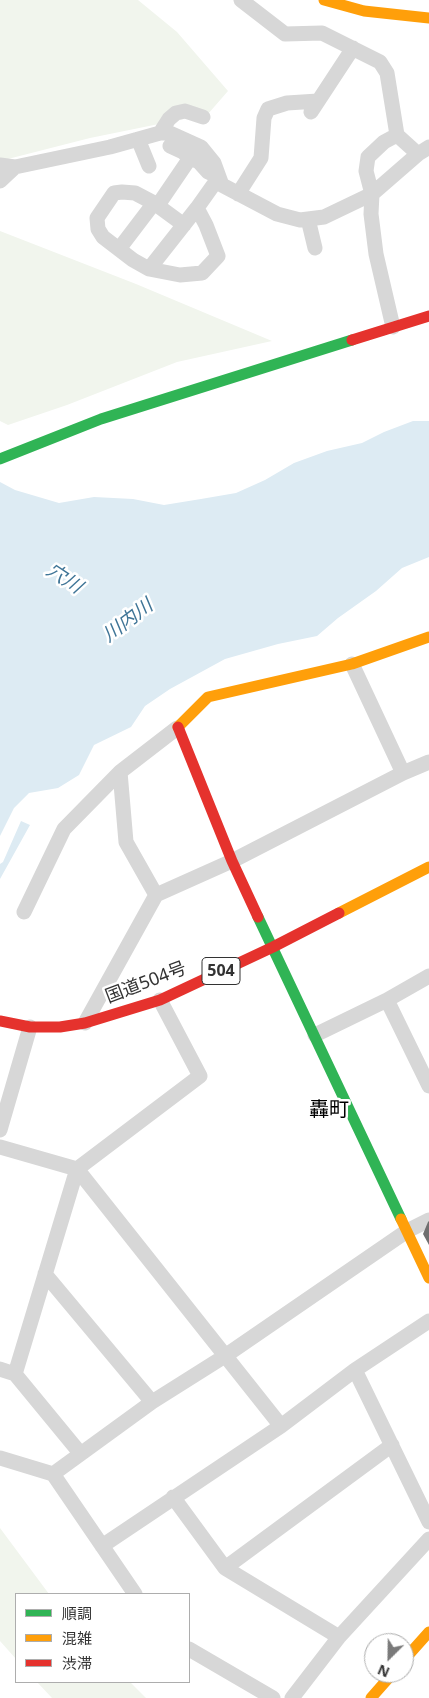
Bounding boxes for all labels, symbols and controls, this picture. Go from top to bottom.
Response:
water label: 穴川 [42,559,86,599]
water label: 川内川 [98,595,158,647]
street label: 国道504号 [103,958,189,1008]
road number: 504 [202,958,240,984]
district label: 轟町 [309,1098,349,1122]
legend [15,1593,190,1683]
text: 順調 [62,1603,92,1623]
text: 混雑 [62,1628,92,1648]
north arrow [364,1633,414,1683]
text: 渋滞 [62,1653,92,1673]
text: N [374,1660,392,1682]

